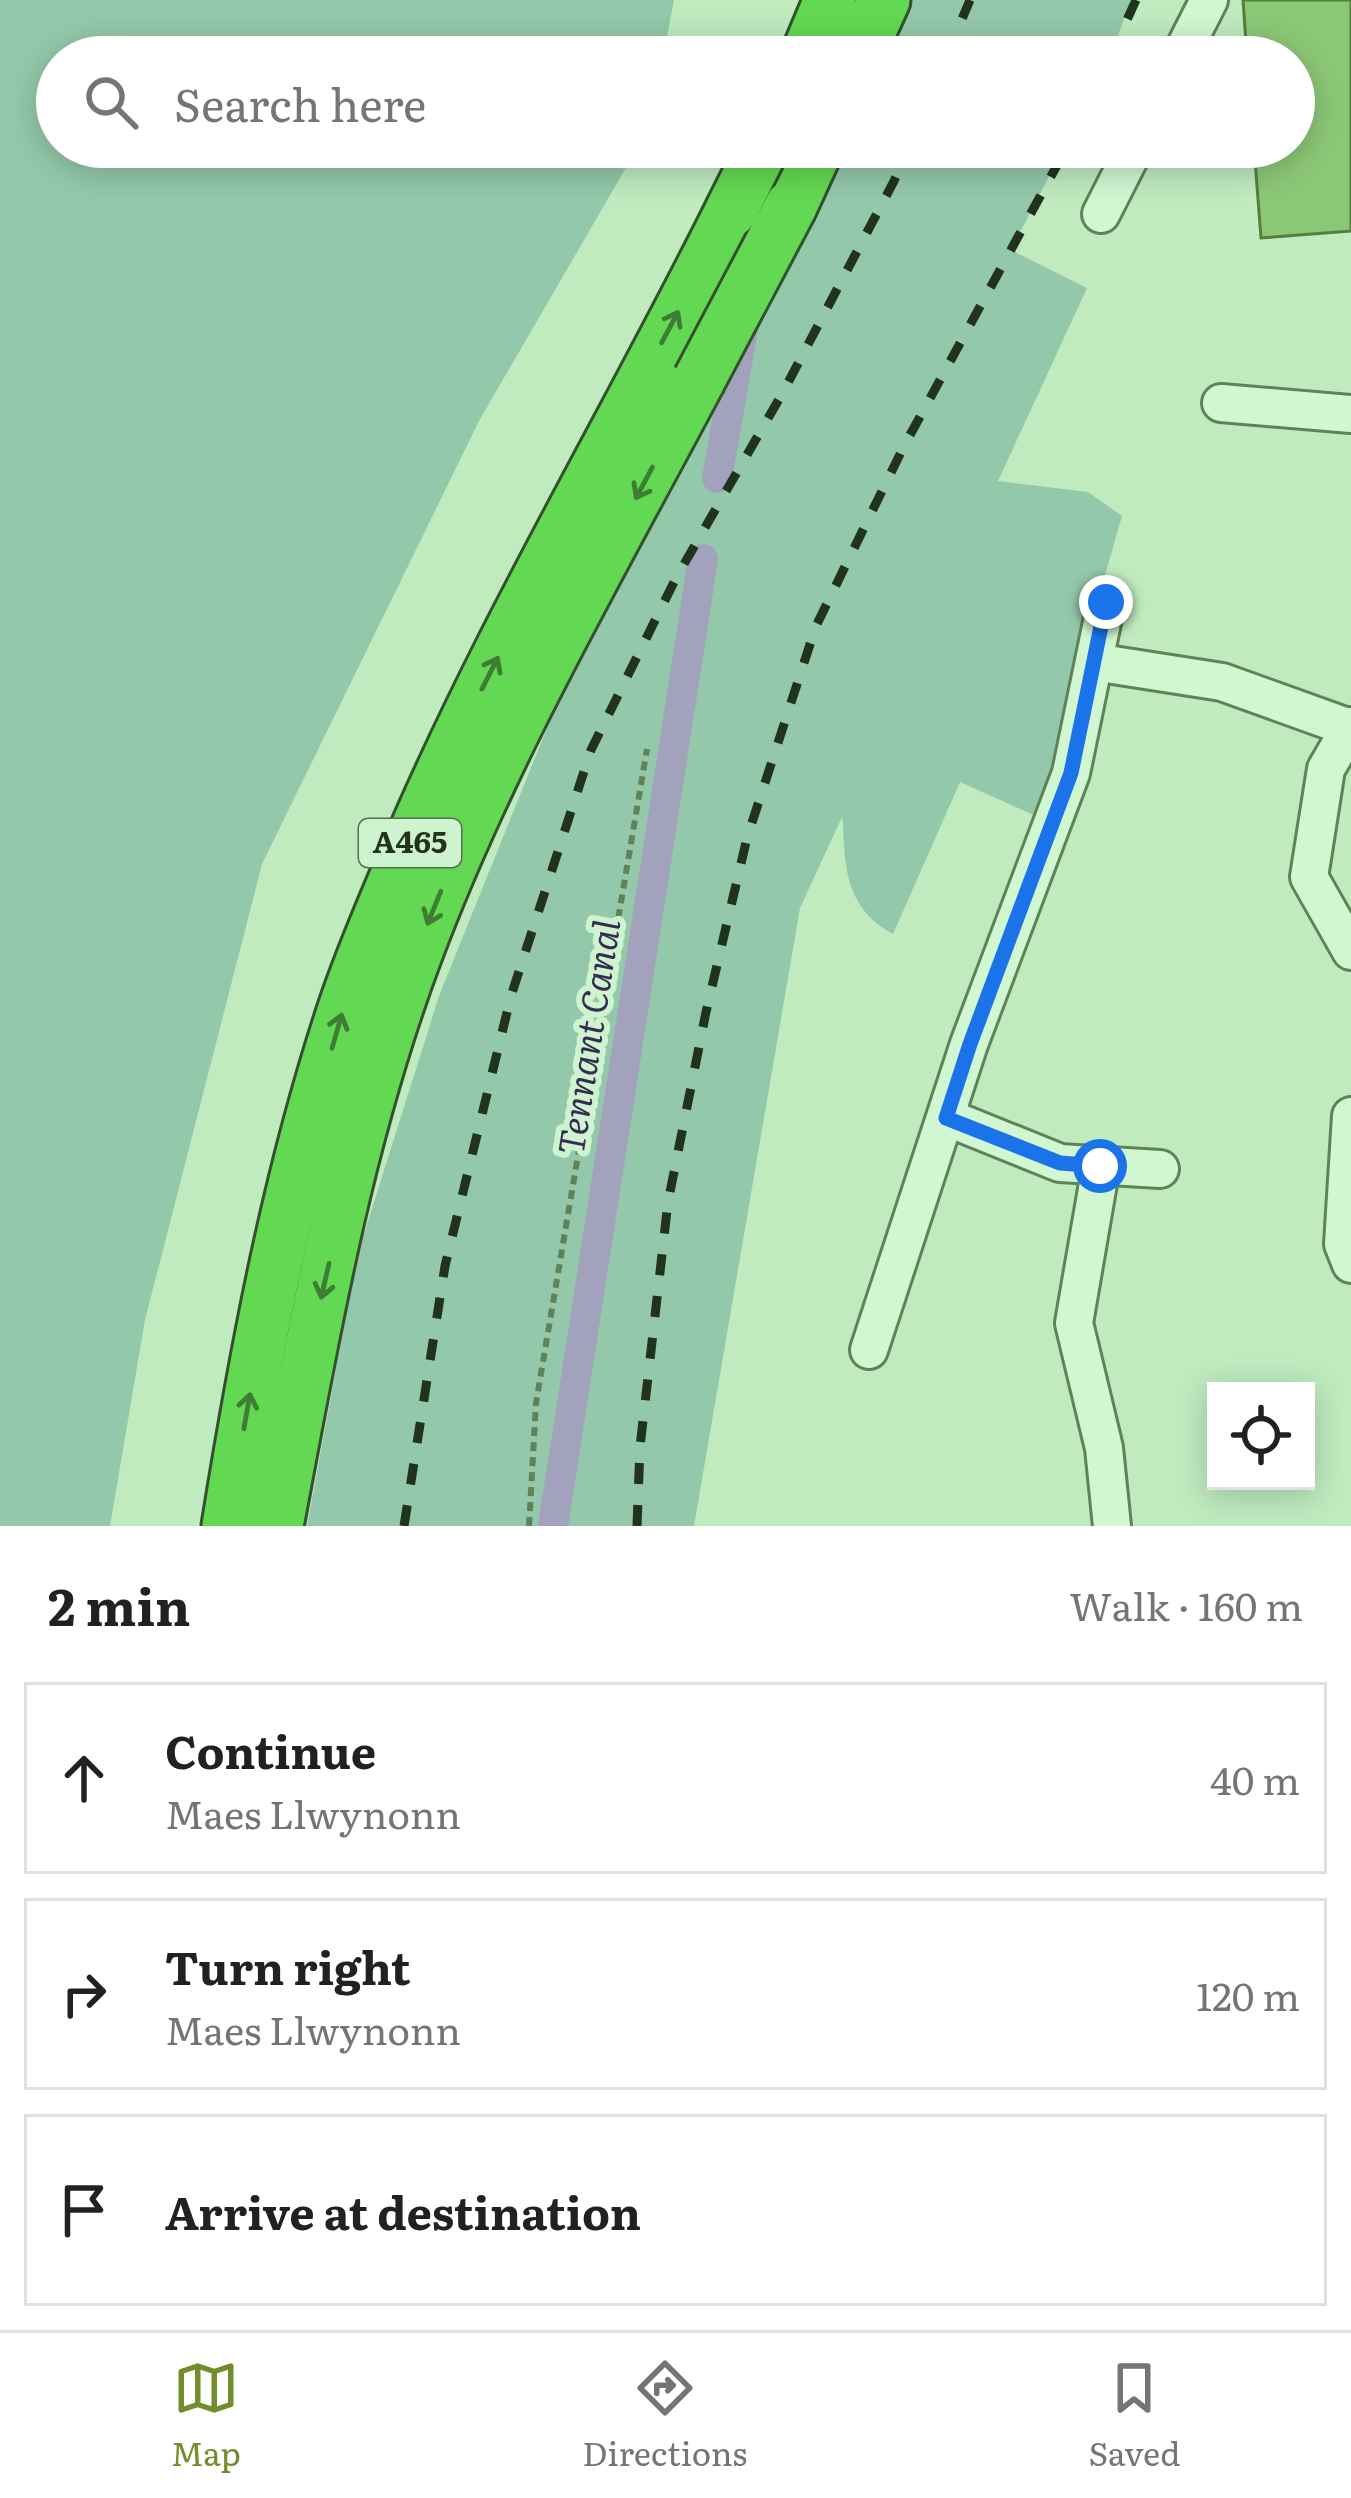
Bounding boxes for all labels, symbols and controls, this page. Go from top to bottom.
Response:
search box [36,36,1315,168]
icon: search [78,69,144,135]
text: Search here [174,69,426,136]
one-way arrow [659,311,682,346]
one-way arrow [632,465,655,501]
route end [1079,575,1133,629]
one-way arrow [480,656,502,692]
road number: A465 [359,819,461,867]
one-way arrow [422,888,443,925]
water label: Tennant Canal [542,915,631,1158]
one-way arrow [327,1013,349,1051]
route start [1073,1139,1127,1193]
one-way arrow [313,1262,335,1300]
map controls [1207,1382,1315,1490]
button: locate [1207,1382,1315,1490]
one-way arrow [236,1392,259,1431]
text: 2 min [48,1566,191,1642]
text: Walk · 160 m [1070,1575,1303,1633]
text: Continue [165,1716,376,1783]
icon: ahead [51,1745,117,1811]
text: 40 m [1210,1749,1300,1807]
text: Maes Llwynonn [165,1783,461,1841]
text: Turn right [165,1932,411,1999]
icon: right [51,1961,117,2027]
text: 120 m [1196,1965,1300,2023]
text: Maes Llwynonn [165,1999,461,2057]
icon: arrive [51,2177,117,2243]
text: Arrive at destination [165,2177,641,2244]
tab: Map [171,2355,241,2476]
tab: Directions [582,2355,747,2476]
tab: Saved [1088,2355,1180,2476]

